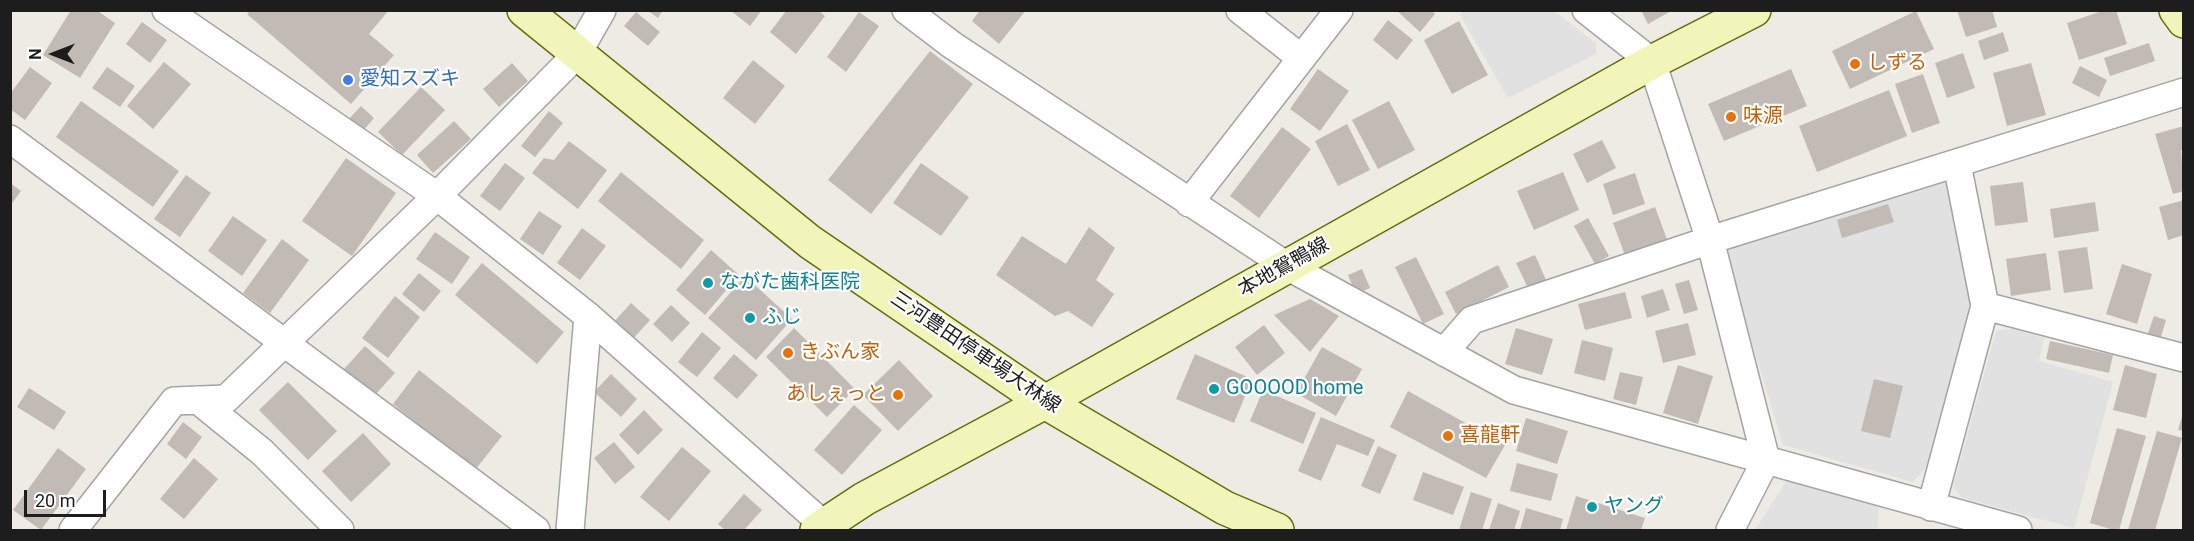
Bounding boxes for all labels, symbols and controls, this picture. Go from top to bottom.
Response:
north arrow [24,24,84,84]
text: N [26,48,45,60]
place label: しずる [1867,52,1927,76]
marker: しずる [1848,57,1862,71]
place label: 愛知スズキ [360,68,460,92]
marker: 愛知スズキ [341,73,355,87]
place label: 味源 [1743,105,1783,129]
marker: 味源 [1724,110,1738,124]
street label: 本地鴛鴨線 [1234,233,1334,303]
place label: ながた歯科医院 [720,271,860,295]
marker: ながた歯科医院 [701,276,715,290]
street label: 三河豊田停車場大林線 [885,287,1065,419]
place label: ふじ [762,306,802,330]
marker: ふじ [743,311,757,325]
place label: きぶん家 [800,341,880,365]
marker: きぶん家 [781,346,795,360]
place label: GOOOOD home [1226,377,1363,401]
marker: GOOOOD home [1207,382,1221,396]
place label: あしぇっと [786,383,886,407]
marker: あしぇっと [891,388,905,402]
place label: 喜龍軒 [1460,424,1520,448]
marker: 喜龍軒 [1441,429,1455,443]
scale bar [27,478,110,516]
text: 20 m [35,490,75,511]
place label: ヤング [1604,495,1664,519]
marker: ヤング [1585,500,1599,514]

